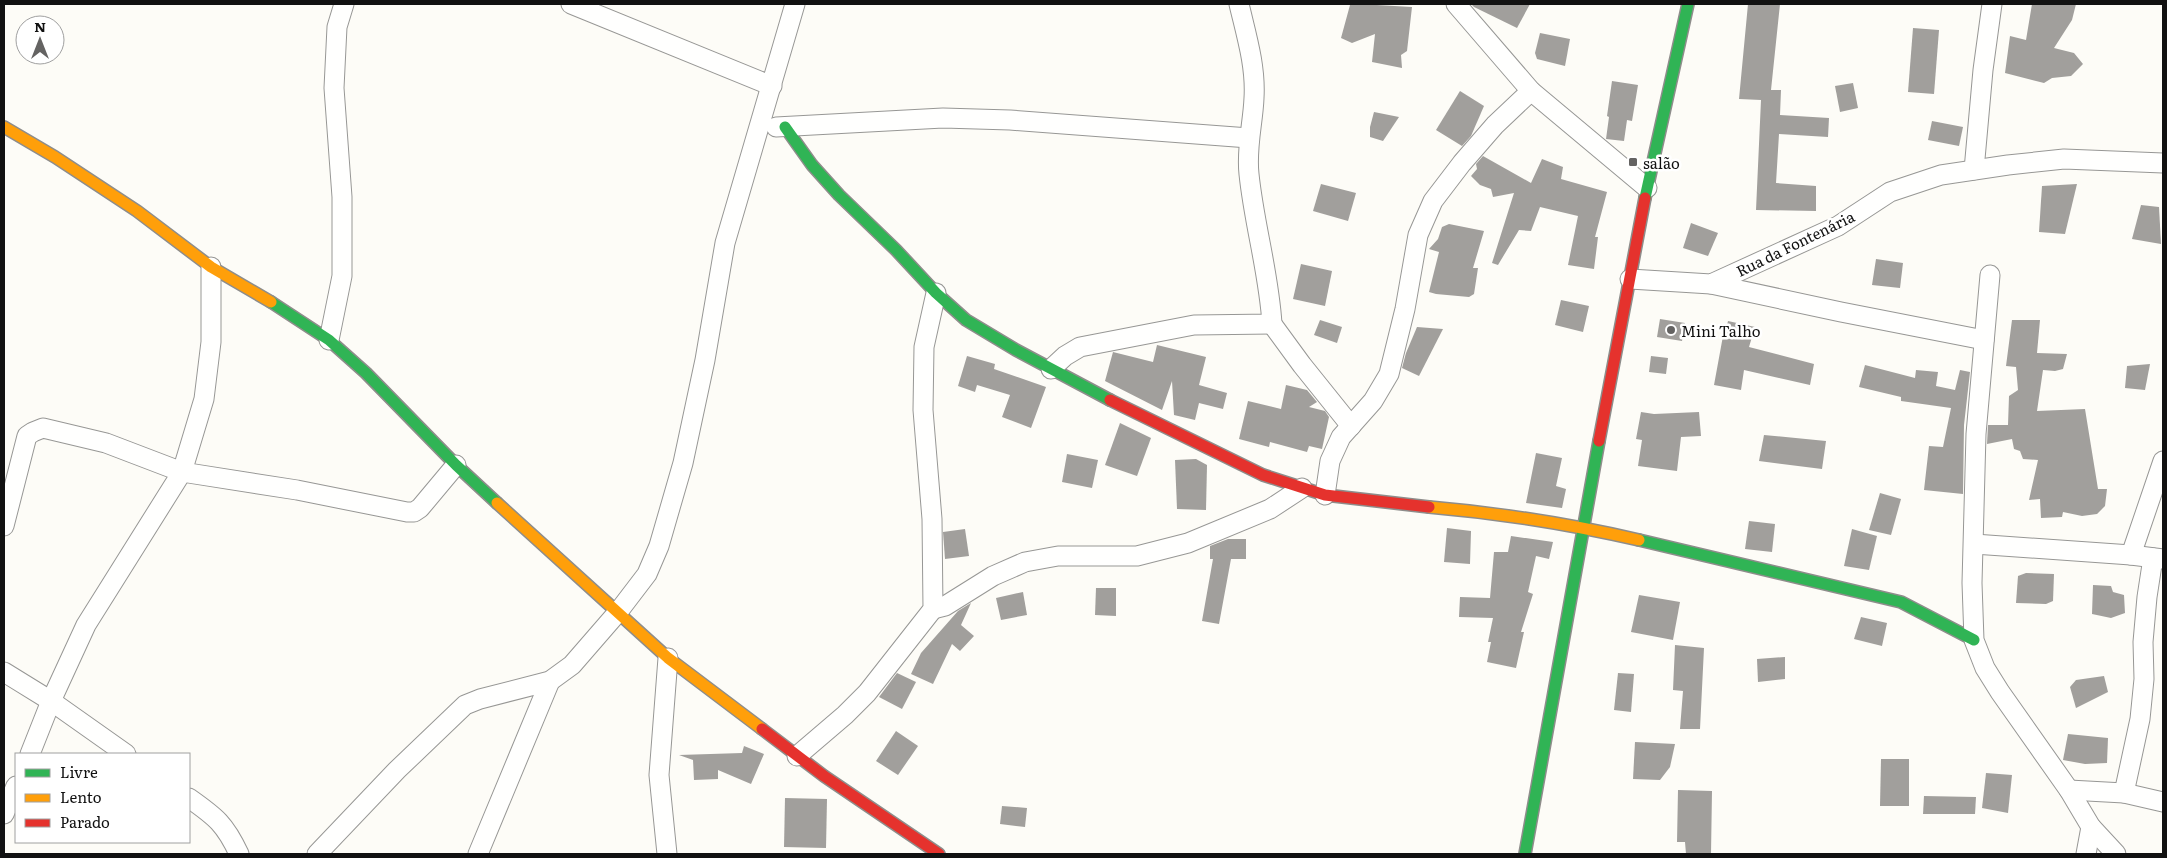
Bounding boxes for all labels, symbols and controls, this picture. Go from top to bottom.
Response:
north arrow [15,15,65,65]
text: N [34,16,46,36]
place label: salão [1643,151,1680,174]
marker: salão [1627,156,1639,168]
street label: Rua da Fontenária [1732,204,1859,282]
place label: Mini Talho [1681,319,1761,342]
marker: Mini Talho [1665,324,1677,336]
legend [15,753,190,843]
text: Livre [60,760,98,783]
text: Lento [60,785,102,808]
text: Parado [60,810,110,833]

